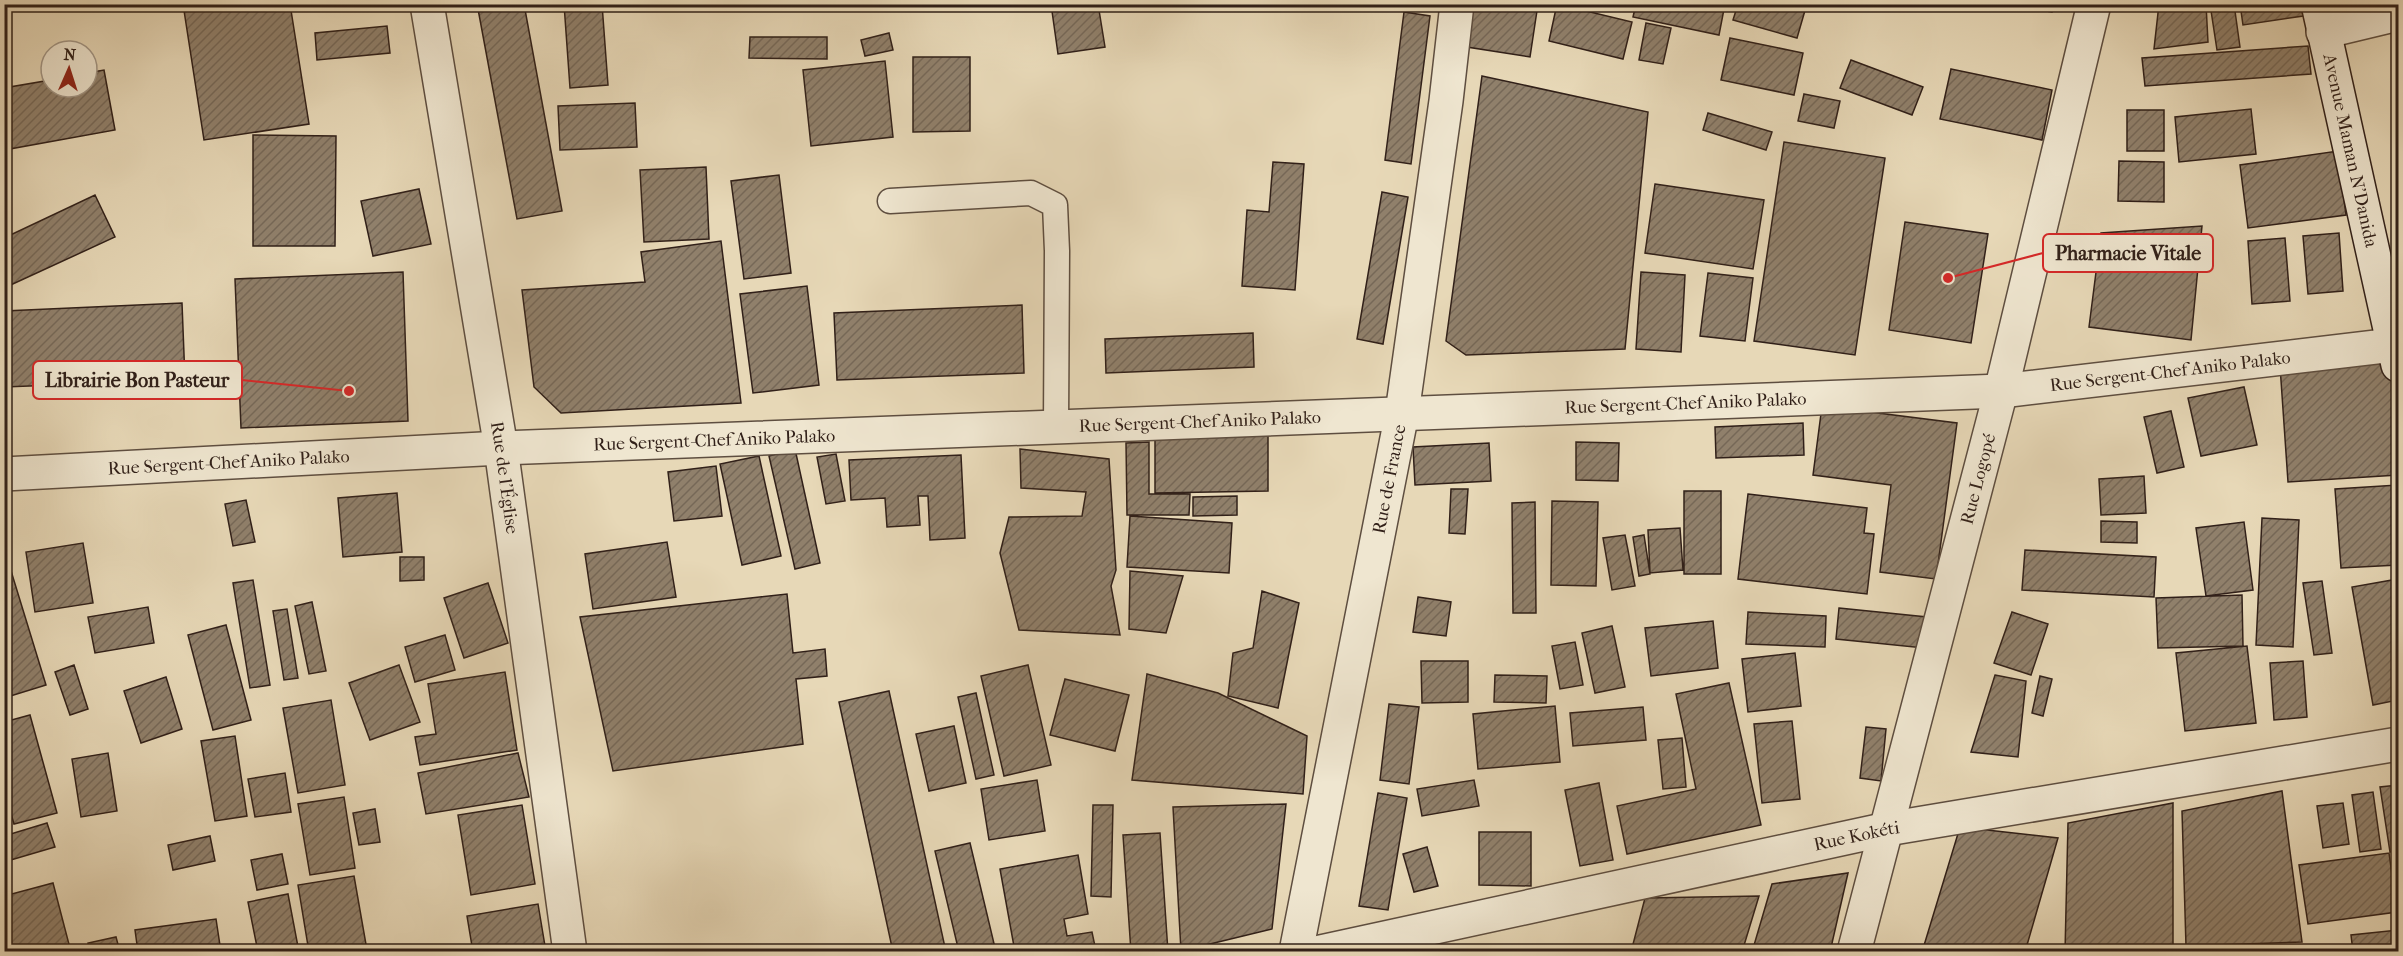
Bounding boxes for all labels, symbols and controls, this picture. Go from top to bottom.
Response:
north arrow [39,39,99,99]
text: N [63,45,77,64]
street label: Avenue Maman N'Danida [2318,51,2382,250]
callout: Pharmacie Vitale [2043,234,2213,272]
text: Pharmacie Vitale [2055,242,2201,265]
street label: Rue Sergent-Chef Aniko Palako [2049,347,2292,396]
callout: Librairie Bon Pasteur [33,361,242,399]
text: Librairie Bon Pasteur [45,369,230,392]
street label: Rue Sergent-Chef Aniko Palako [1564,388,1807,419]
street label: Rue Sergent-Chef Aniko Palako [1078,407,1321,437]
street label: Rue de l'Église [486,420,523,535]
street label: Rue de France [1368,423,1411,536]
street label: Rue Sergent-Chef Aniko Palako [593,425,836,455]
street label: Rue Logopé [1956,431,2000,527]
street label: Rue Sergent-Chef Aniko Palako [107,446,350,480]
street label: Rue Kokéti [1812,817,1902,856]

